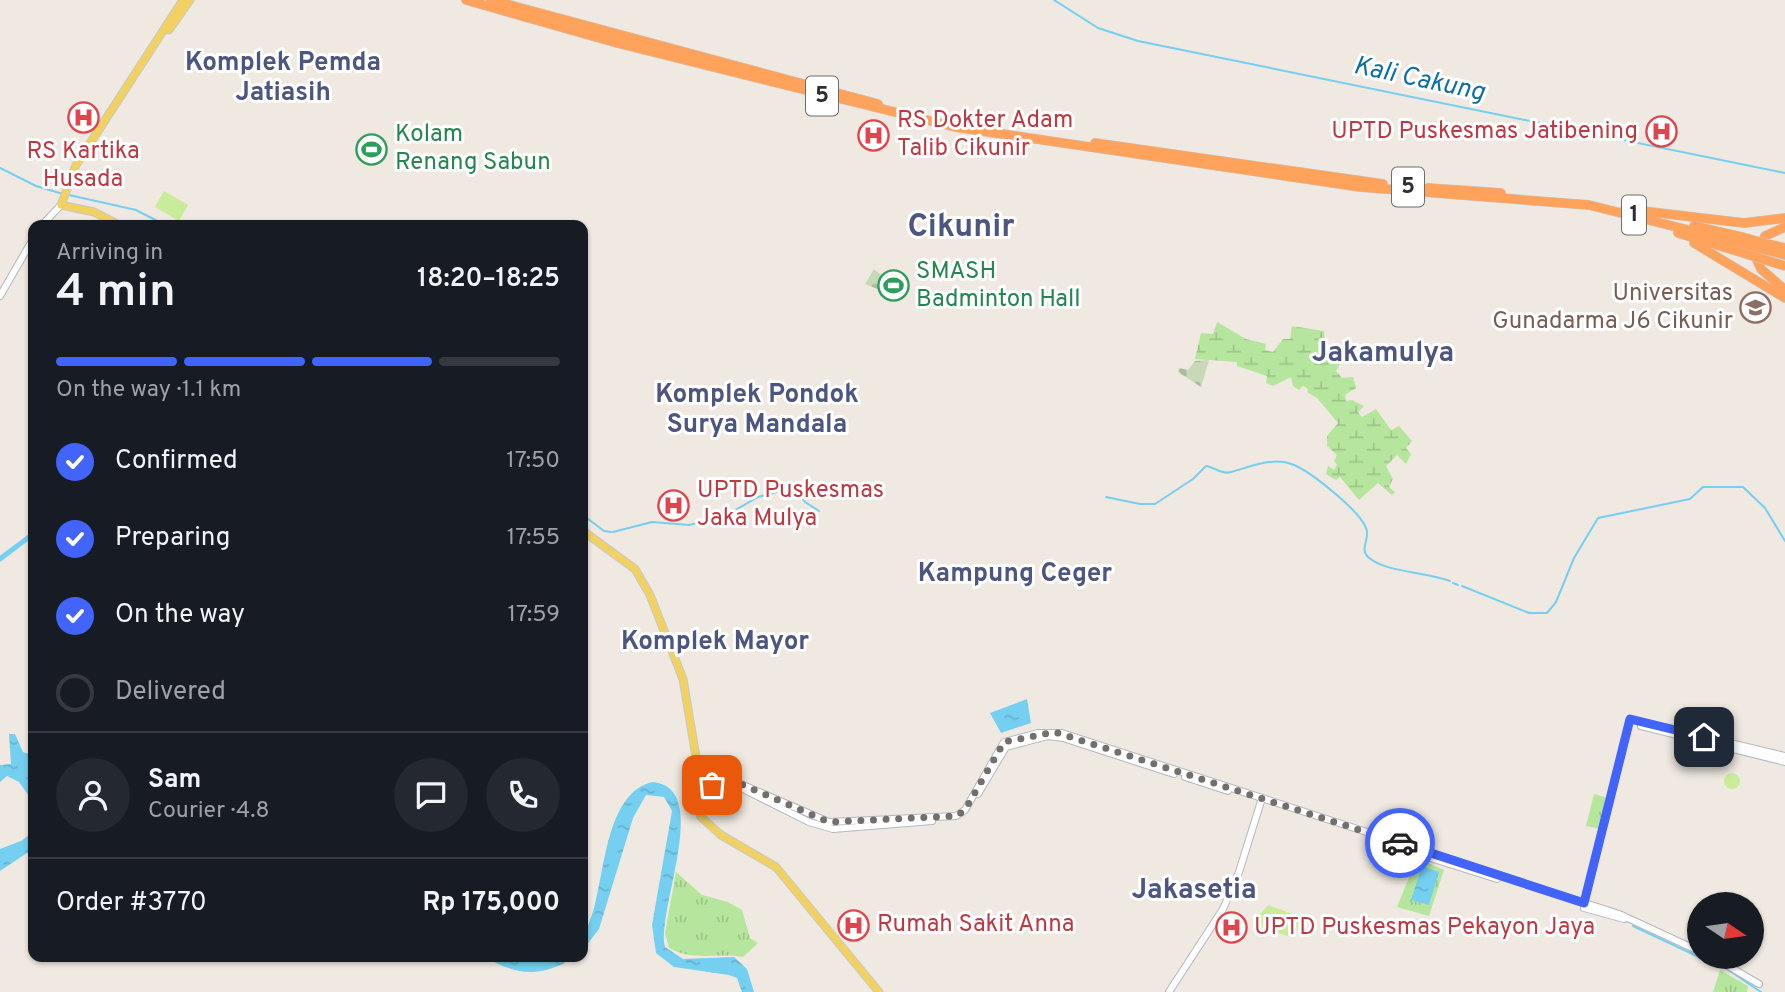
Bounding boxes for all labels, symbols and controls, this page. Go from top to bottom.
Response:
district label: Komplek Pemda Jatiasih [185,47,381,110]
water label: Kali Cakung [1351,50,1488,110]
road number: 5 [806,76,838,116]
hospital icon: RS Kartika Husada [66,101,100,135]
place label: RS Dokter Adam Talib Cikunir [897,106,1073,164]
hospital icon: UPTD Puskesmas Jatibening [1644,115,1678,149]
place label: UPTD Puskesmas Jatibening [1331,117,1638,147]
hospital icon: RS Dokter Adam Talib Cikunir [857,118,891,152]
place label: Kolam Renang Sabun [395,120,551,178]
sports icon: Kolam Renang Sabun [355,132,389,166]
place label: RS Kartika Husada [26,137,140,195]
road number: 5 [1392,168,1424,206]
road number: 1 [1622,196,1646,234]
district label: Cikunir [907,208,1015,248]
text: Arriving in [56,239,163,268]
place label: SMASH Badminton Hall [916,257,1081,315]
text: 18:20–18:25 [417,263,560,296]
text: 4 min [56,264,176,323]
sports icon: SMASH Badminton Hall [876,269,910,303]
place label: Universitas Gunadarma J6 Cikunir [1492,279,1733,337]
school or university icon: Universitas Gunadarma J6 Cikunir [1739,291,1773,325]
district label: Jakamulya [1312,336,1454,372]
text: On the way · 1.1 km [56,376,241,405]
district label: Komplek Pondok Surya Mandala [655,379,859,442]
icon: check [56,443,94,481]
text: Confirmed [115,445,238,478]
text: 17:50 [506,447,560,476]
place label: UPTD Puskesmas Jaka Mulya [697,476,884,534]
hospital icon: UPTD Puskesmas Jaka Mulya [657,488,691,522]
icon: check [56,520,94,558]
text: Preparing [115,522,230,555]
text: 17:55 [507,524,560,553]
district label: Kampung Ceger [918,558,1112,591]
icon: check [56,597,94,635]
text: On the way [115,599,245,632]
text: 17:59 [507,601,560,630]
district label: Komplek Mayor [621,626,809,659]
text: Delivered [115,676,226,709]
pin [1674,707,1734,767]
icon: home [1685,718,1723,756]
pin [682,755,742,815]
button: person [56,758,130,832]
button: chat [394,758,468,832]
button: phone [486,758,560,832]
text: Sam [148,764,201,797]
icon: bag [693,766,731,804]
text: Courier · 4.8 [148,797,269,826]
courier [1365,808,1435,878]
icon: car [1381,824,1419,862]
district label: Jakasetia [1132,873,1256,909]
text: Order #3770 [56,887,207,920]
text: Rp 175,000 [422,887,560,920]
north arrow [1687,892,1764,970]
map controls [1687,892,1764,969]
hospital icon: Rumah Sakit Anna [837,908,871,942]
place label: Rumah Sakit Anna [877,910,1074,940]
hospital icon: UPTD Puskesmas Pekayon Jaya [1214,911,1248,945]
place label: UPTD Puskesmas Pekayon Jaya [1254,913,1595,943]

